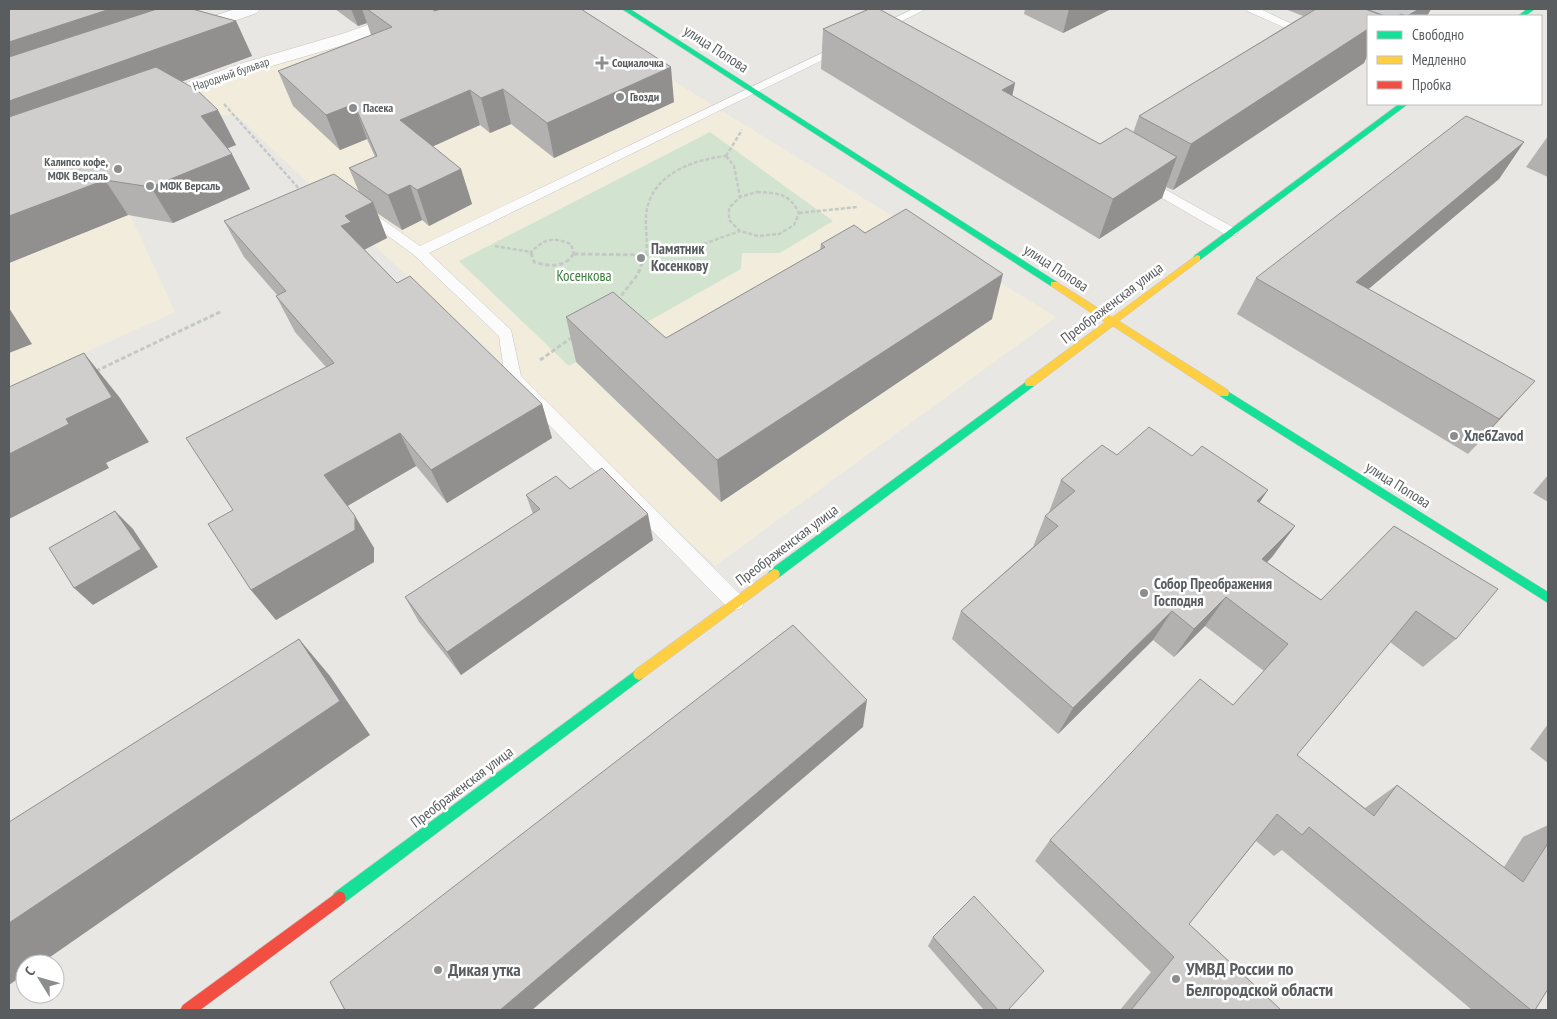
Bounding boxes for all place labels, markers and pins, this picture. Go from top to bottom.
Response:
place label: Социалочка [612,55,664,70]
marker: Социалочка [596,57,608,69]
place label: Гвозди [630,89,659,104]
marker: Гвозди [614,91,626,103]
place label: Пасека [363,100,393,115]
marker: Пасека [347,102,359,114]
place label: Калипсо кофе, МФК Версаль [44,154,108,183]
marker: Калипсо кофе, МФК Версаль [112,163,124,175]
place label: МФК Версаль [160,178,220,193]
marker: МФК Версаль [144,180,156,192]
place label: Памятник Косенкову [651,239,709,275]
marker: Памятник Косенкову [635,252,647,264]
place label: ХлебZavod [1464,426,1524,445]
marker: ХлебZavod [1448,430,1460,442]
place label: Собор Преображения Господня [1154,574,1272,610]
marker: Собор Преображения Господня [1138,587,1150,599]
place label: УМВД России по Белгородской области [1185,957,1333,1001]
place label: Дикая утка [448,958,521,981]
marker: Дикая утка [432,964,444,976]
marker: УМВД России по Белгородской области [1170,973,1182,985]

